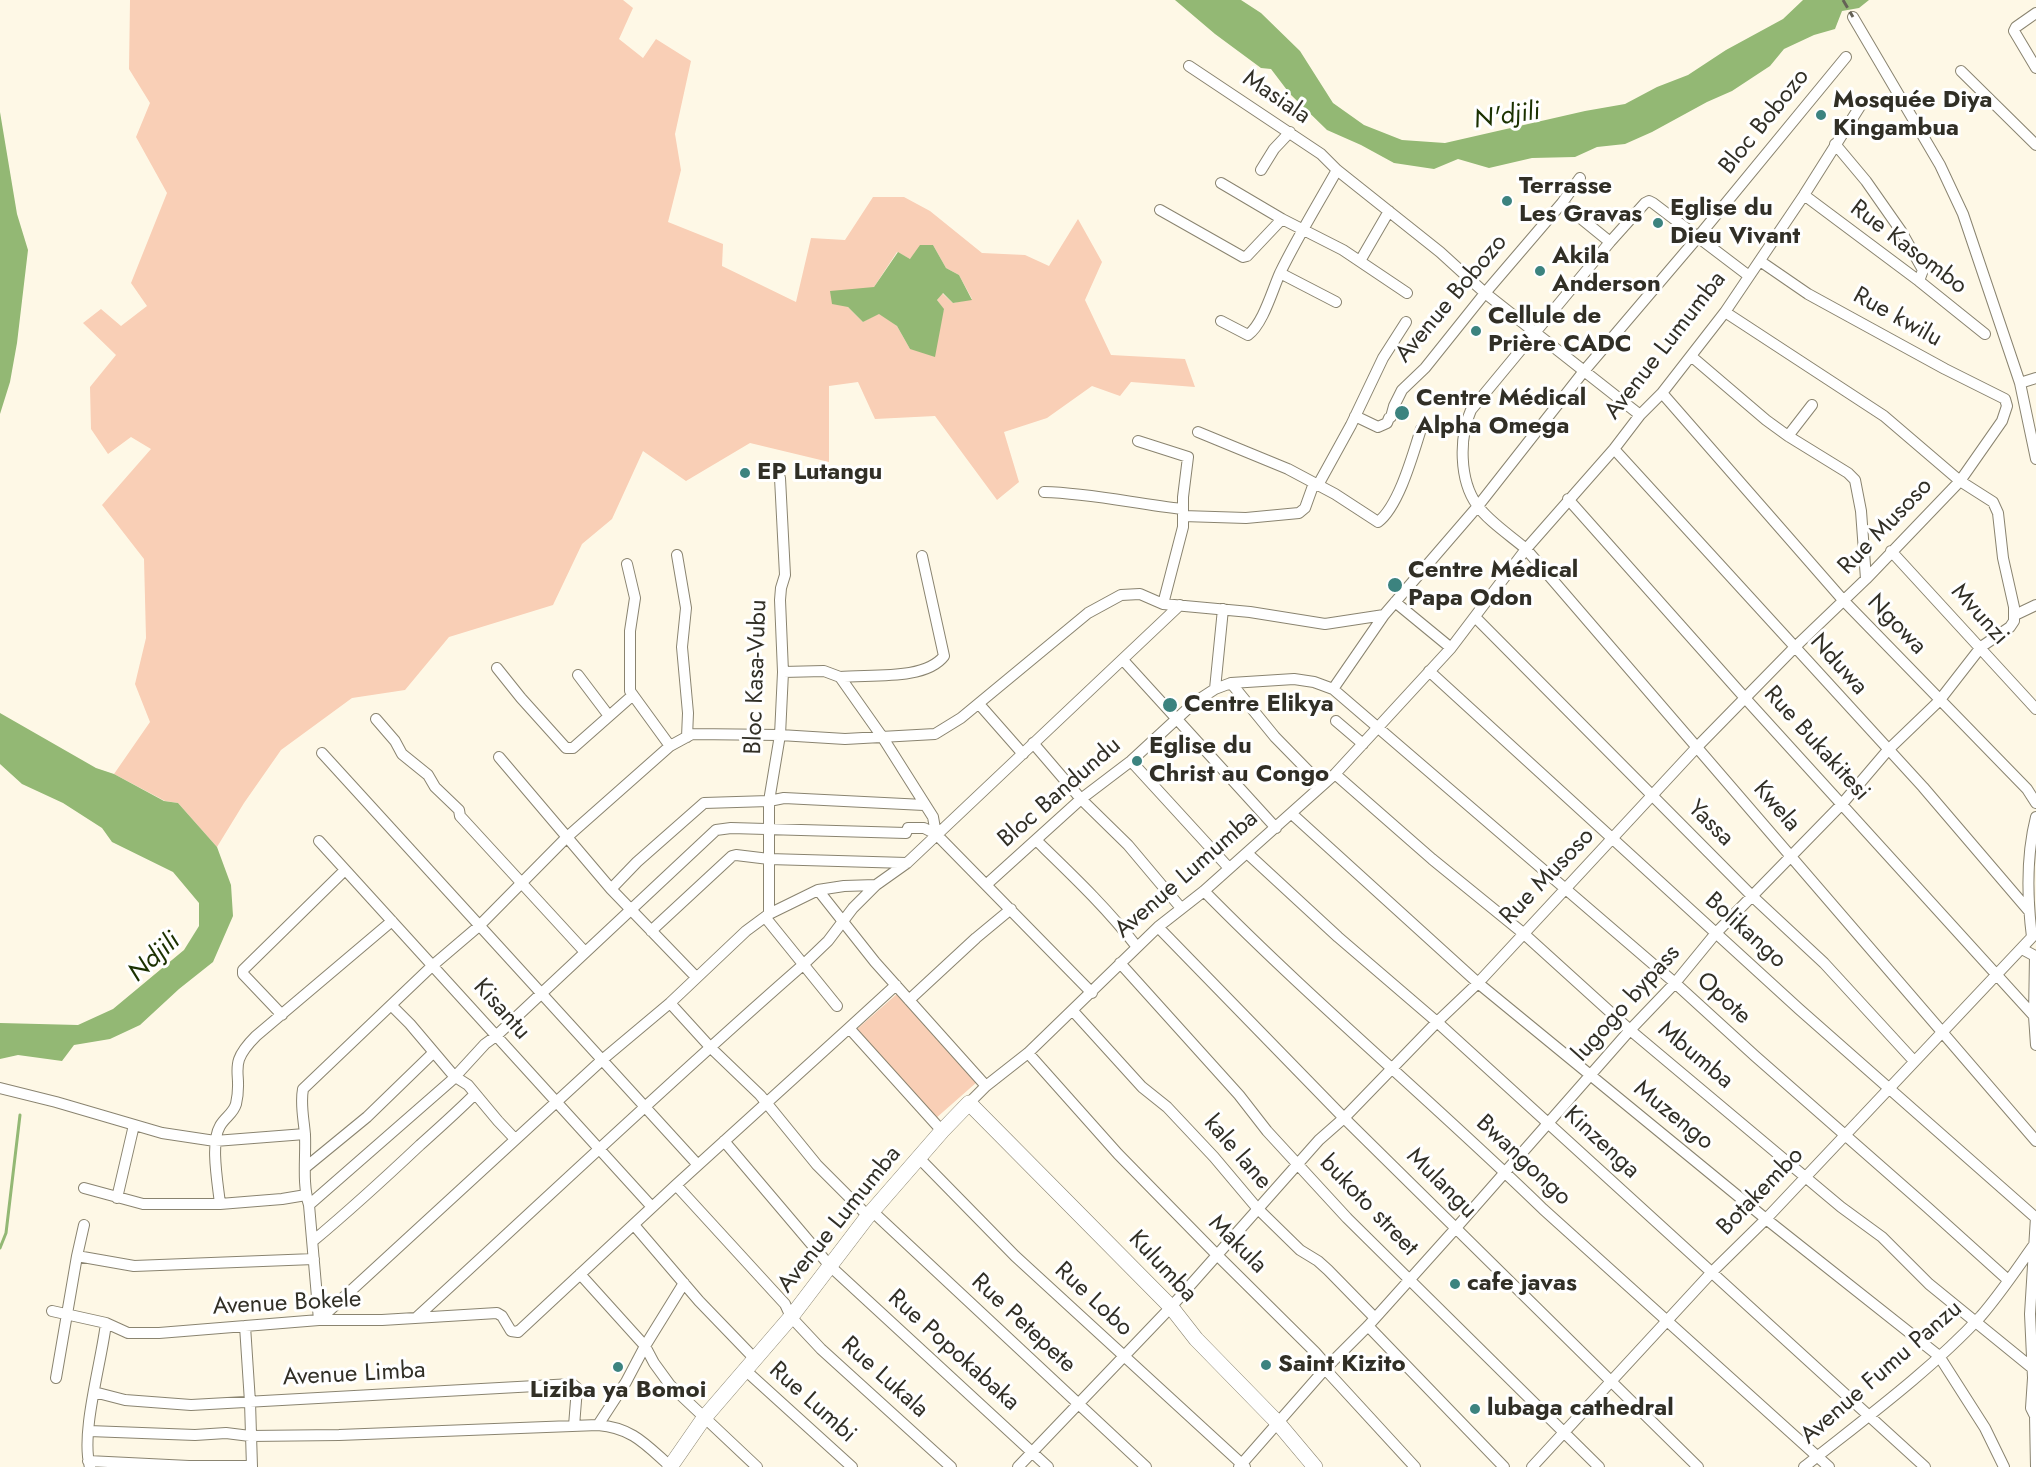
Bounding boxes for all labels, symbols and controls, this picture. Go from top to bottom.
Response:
street label: Bloc Bobozo [1714,63,1816,181]
street label: Masiala [1237,65,1315,131]
place label: Mosquée Diya Kingambua [1833,87,1992,143]
water label: N'djili [1472,97,1542,137]
marker: Mosquée Diya Kingambua [1814,108,1828,122]
place label: Terrasse Les Gravas [1519,173,1642,229]
marker: Terrasse Les Gravas [1500,194,1514,208]
place label: Eglise du Dieu Vivant [1670,195,1800,251]
street label: Rue Kasombo [1844,195,1972,301]
marker: Eglise du Dieu Vivant [1651,216,1665,230]
street label: Avenue Bobozo [1390,229,1514,369]
place label: Akila Anderson [1552,243,1661,299]
marker: Akila Anderson [1533,264,1547,278]
street label: Avenue Lumumba [1599,266,1733,426]
street label: Rue kwilu [1848,282,1946,354]
place label: Cellule de Prière CADC [1488,303,1632,359]
marker: Cellule de Prière CADC [1469,324,1483,338]
place label: Centre Médical Alpha Omega [1416,385,1586,441]
marker: Centre Médical Alpha Omega [1393,404,1411,422]
place label: EP Lutangu [757,459,882,487]
marker: EP Lutangu [738,466,752,480]
street label: Rue Musoso [1833,473,1939,581]
place label: Centre Médical Papa Odon [1408,557,1578,613]
marker: Centre Médical Papa Odon [1386,576,1404,594]
street label: Mvunzi [1944,578,2014,652]
street label: Ngowa [1860,589,1932,661]
street label: Bloc Kasa-Vubu [740,599,774,755]
street label: Nduwa [1803,628,1873,702]
street label: Rue Bukakitesi [1757,681,1875,807]
place label: Centre Elikya [1184,691,1334,719]
marker: Centre Elikya [1161,696,1179,714]
street label: Bloc Bandundu [993,732,1127,854]
place label: Eglise du Christ au Congo [1149,733,1329,789]
marker: Eglise du Christ au Congo [1130,754,1144,768]
street label: Kwela [1746,776,1806,838]
street label: Yassa [1681,795,1739,853]
street label: Avenue Lumumba [1110,805,1264,945]
street label: Rue Musoso [1495,823,1601,931]
street label: Bolikango [1698,887,1792,975]
water label: Ndjili [123,927,187,989]
street label: lugogo bypass [1567,940,1687,1068]
street label: Opote [1690,967,1756,1031]
street label: Kisantu [466,974,536,1046]
street label: Mbumba [1651,1016,1739,1096]
street label: Muzengo [1627,1075,1719,1157]
street label: Kinzenga [1557,1101,1645,1185]
street label: kale lane [1197,1110,1277,1196]
street label: Bwangongo [1469,1110,1577,1212]
street label: Avenue Lumumba [772,1141,908,1299]
street label: Botakembo [1712,1142,1810,1242]
street label: Mulangu [1400,1143,1482,1225]
street label: bukoto street [1313,1149,1423,1263]
street label: Makula [1202,1210,1272,1280]
street label: Kulumba [1122,1225,1202,1309]
street label: Rue Lobo [1048,1257,1138,1343]
street label: Rue Petepete [965,1268,1081,1380]
place label: cafe javas [1467,1270,1577,1298]
marker: cafe javas [1448,1277,1462,1291]
street label: Rue Popokabaka [881,1284,1025,1418]
street label: Avenue Bokele [212,1286,362,1322]
street label: Avenue Fumu Panzu [1795,1295,1969,1451]
street label: Rue Lukala [834,1331,934,1425]
place label: Saint Kizito [1278,1351,1406,1379]
street label: Rue Lumbi [763,1356,861,1450]
street label: Avenue Limba [282,1357,426,1393]
marker: Saint Kizito [1259,1358,1273,1372]
marker: Liziba ya Bomoi [611,1360,625,1374]
place label: Liziba ya Bomoi [530,1377,706,1405]
place label: lubaga cathedral [1487,1395,1674,1423]
marker: lubaga cathedral [1468,1402,1482,1416]

